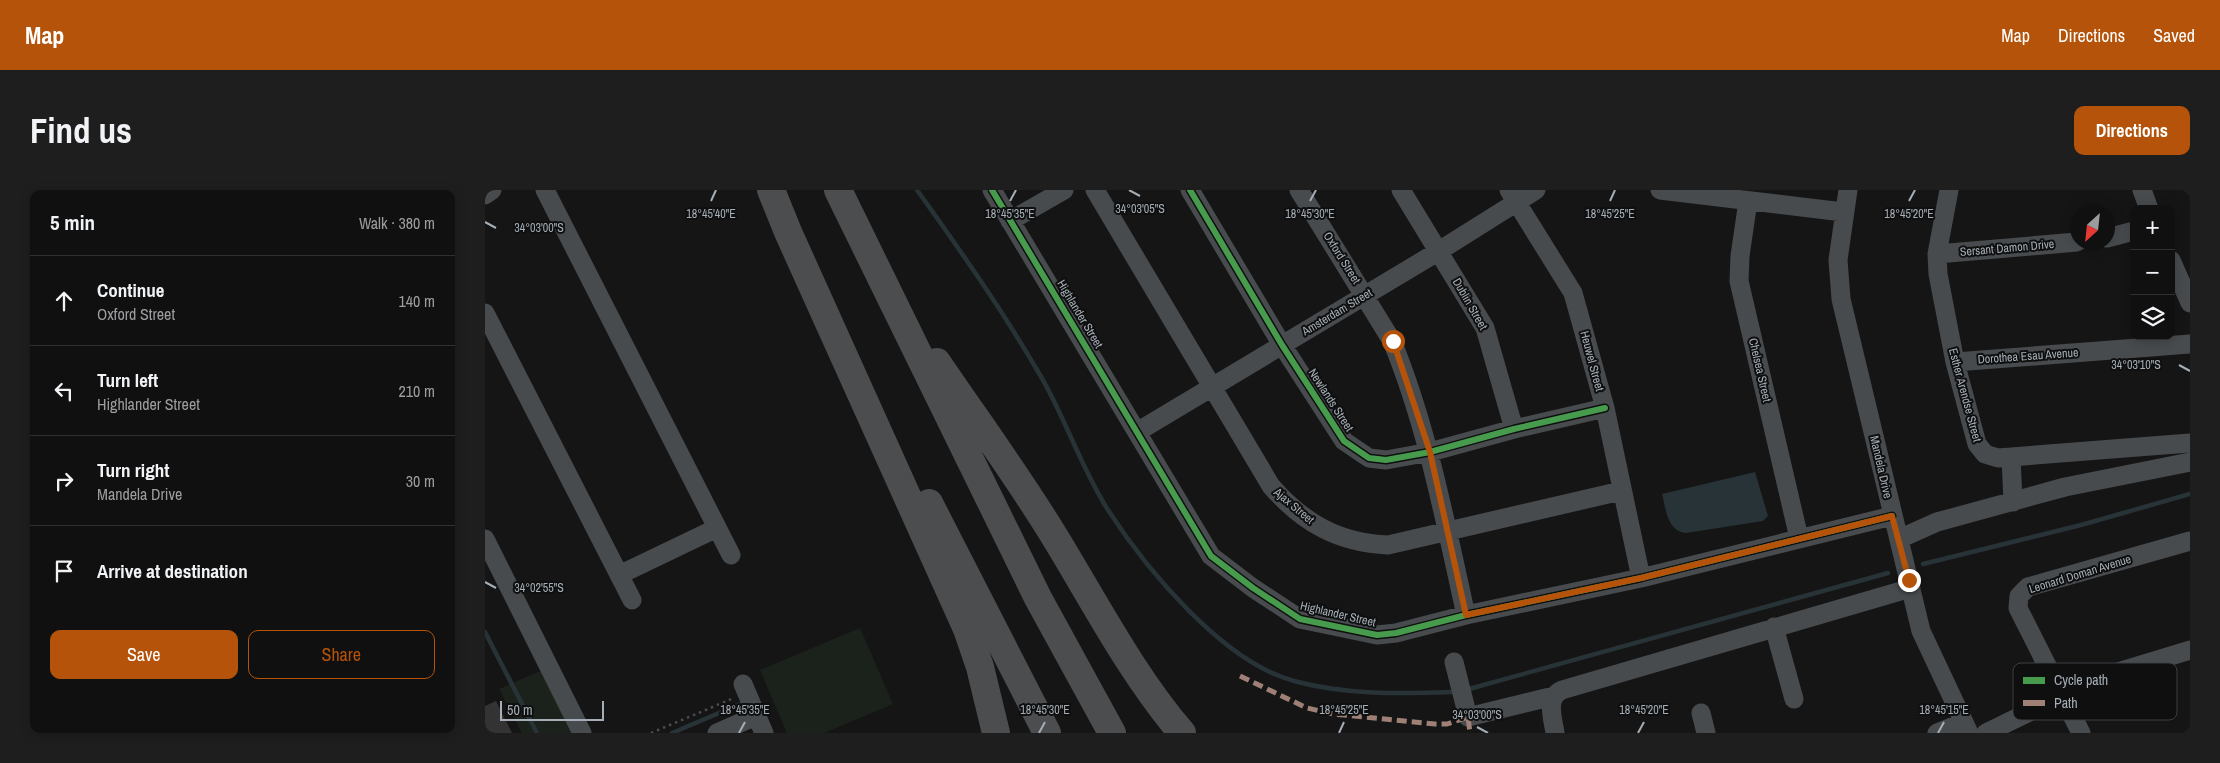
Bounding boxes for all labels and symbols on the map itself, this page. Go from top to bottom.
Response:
text: 34°03'05"S [1115,201,1165,217]
north arrow [2070,205,2115,250]
text: 18°45'40"E [686,206,736,222]
text: 18°45'35"E [985,206,1035,222]
text: 18°45'30"E [1285,206,1335,222]
text: 18°45'25"E [1585,206,1635,222]
text: 18°45'20"E [1884,206,1934,222]
text: 34°03'00"S [514,220,564,236]
street label: Oxford Street [1320,229,1364,287]
street label: Sersant Damon Drive [1959,236,2055,260]
street label: Dublin Street [1449,275,1491,333]
street label: Highlander Street [1053,277,1107,351]
street label: Amsterdam Street [1298,285,1375,340]
street label: Heuwel Street [1576,329,1608,393]
route start [1382,330,1405,353]
street label: Chelsea Street [1745,336,1775,404]
street label: Dorothea Esau Avenue [1977,344,2079,368]
street label: Esther Arendse Street [1945,346,1985,444]
text: 34°03'10"S [2111,357,2161,373]
street label: Newlands Street [1305,365,1358,435]
street label: Mandela Drive [1866,434,1896,500]
street label: Ajax Street [1270,484,1318,528]
street label: Leonard Doman Avenue [2027,551,2133,597]
route end [1898,569,1921,592]
text: 34°02'55"S [514,580,564,596]
street label: Highlander Street [1299,598,1378,631]
legend [2013,663,2177,720]
text: Cycle path [2054,671,2108,689]
text: Path [2054,694,2078,712]
scale bar [500,698,604,721]
text: 18°45'35"E [720,702,770,718]
text: 18°45'30"E [1020,702,1070,718]
text: 18°45'25"E [1319,702,1369,718]
text: 18°45'20"E [1619,702,1669,718]
text: 18°45'15"E [1919,702,1969,718]
text: 34°03'00"S [1452,707,1502,723]

